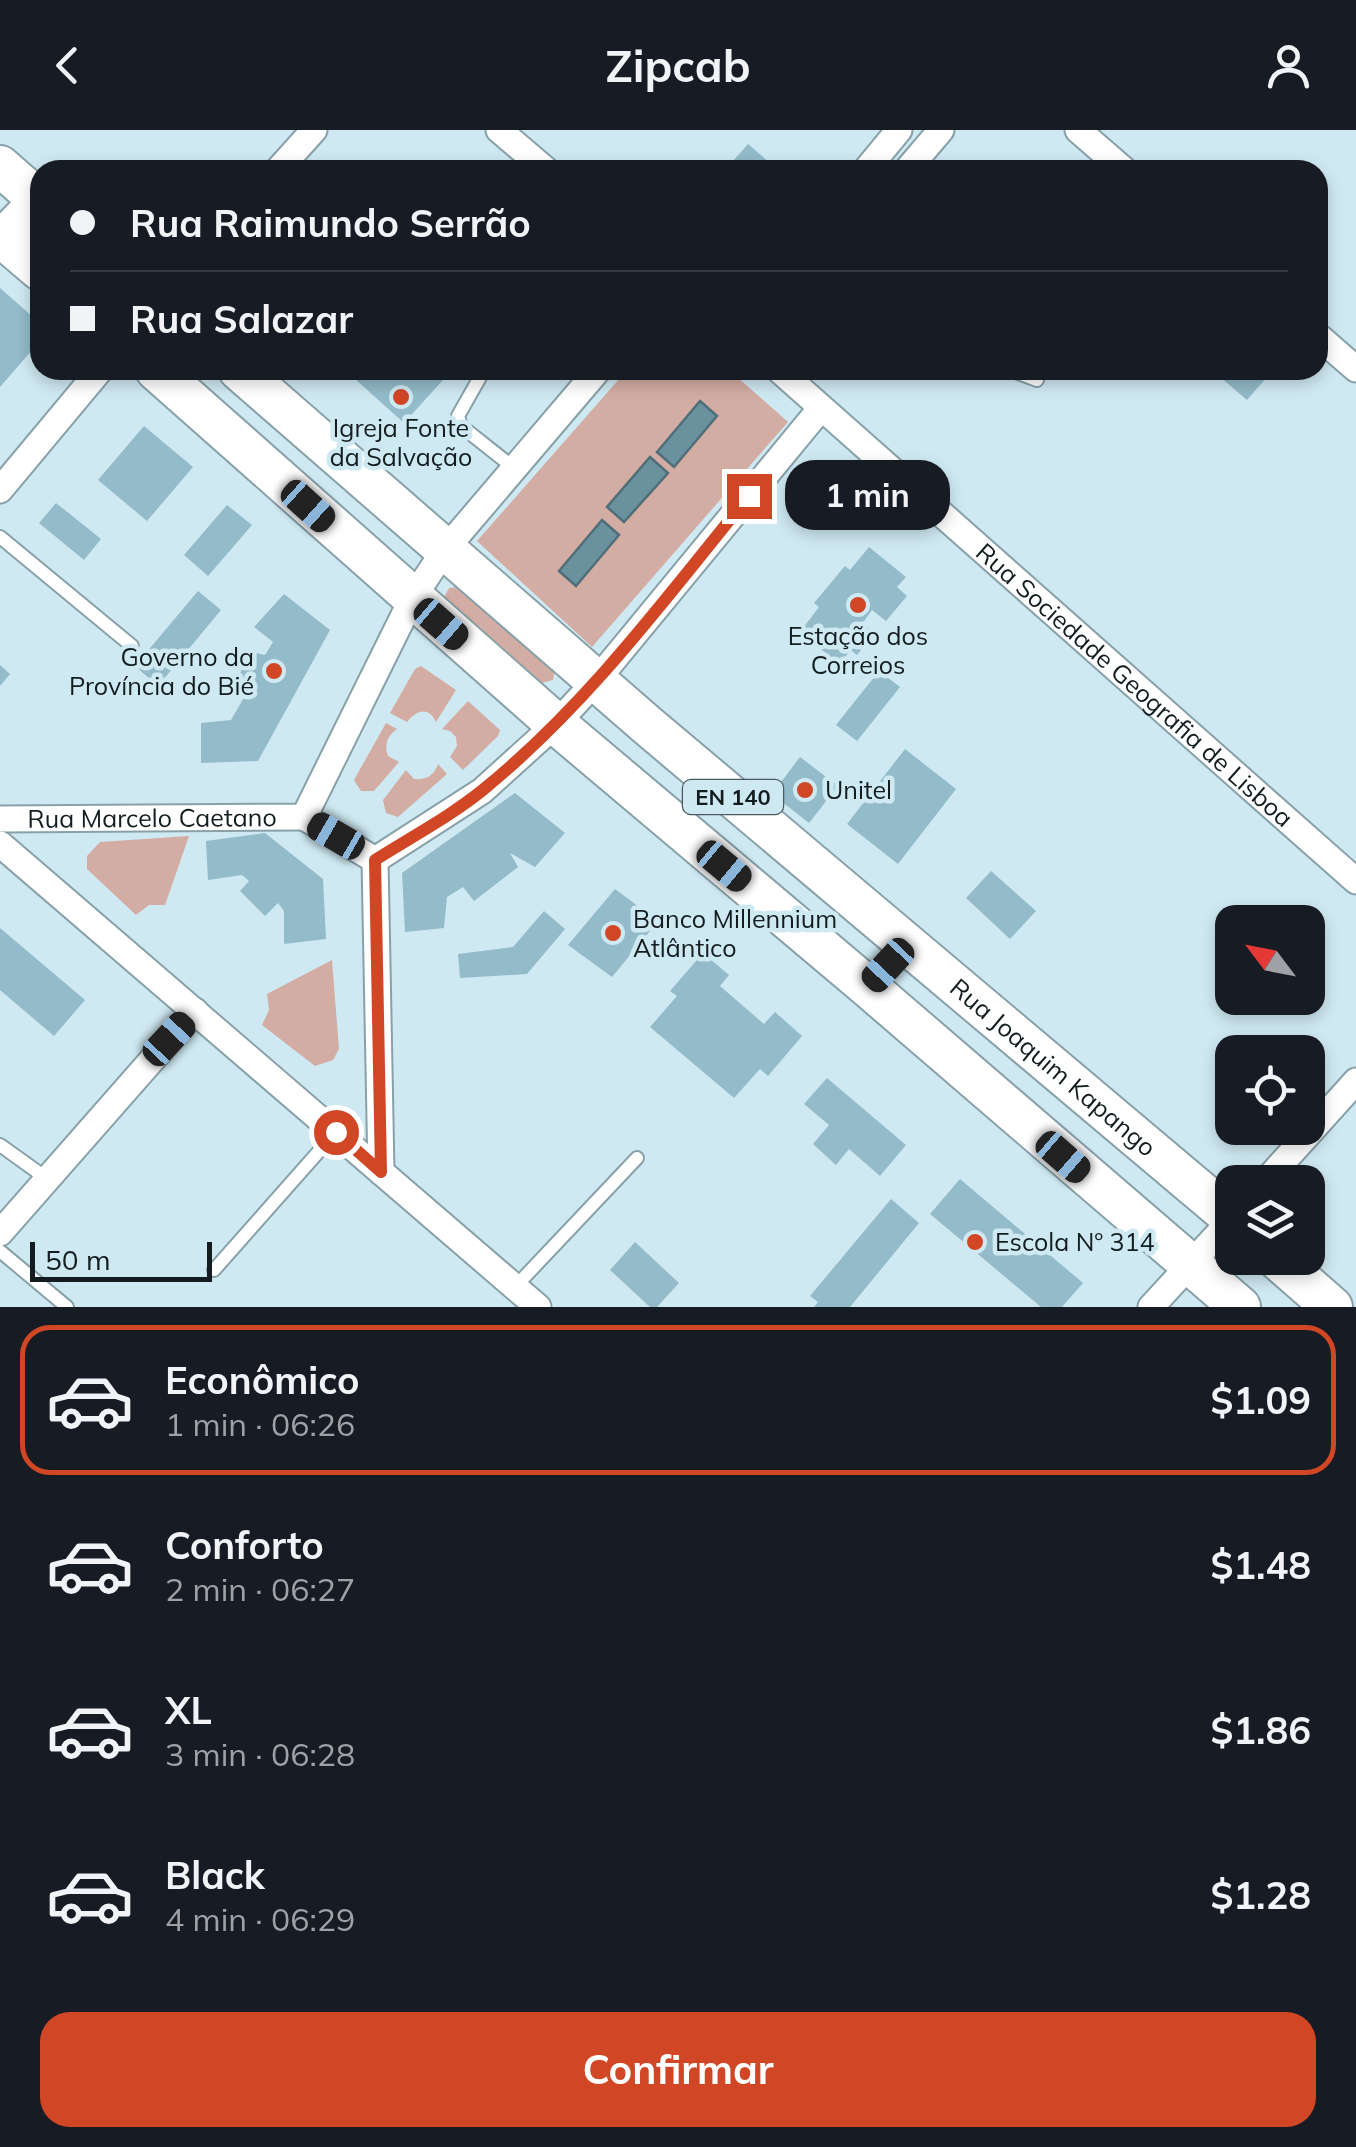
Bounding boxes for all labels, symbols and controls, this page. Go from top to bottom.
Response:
text: Zipcab [605,37,751,93]
icon: back [40,38,95,93]
icon: person [1261,38,1316,93]
text: Rua Raimundo Serrão [130,199,531,247]
text: Rua Salazar [130,295,353,343]
marker: Igreja Fonte da Salvação [390,386,412,408]
place label: Igreja Fonte da Salvação [330,412,472,472]
callout: 1 min [784,461,949,531]
route end [727,474,772,519]
car [276,475,340,537]
text: 1 min [825,475,910,515]
street label: Rua Sociedade Geografia de Lisboa [970,536,1300,833]
car [409,593,473,655]
marker: Estação dos Correios [847,594,869,616]
place label: Estação dos Correios [788,620,928,680]
place label: Governo da Província do Bié [69,641,254,701]
marker: Governo da Província do Bié [263,660,285,682]
place label: Unitel [825,774,892,805]
marker: Unitel [794,779,816,801]
road number: EN 140 [683,780,783,814]
street label: Rua Marcelo Caetano [27,801,277,834]
car [303,808,369,864]
car [691,835,757,897]
place label: Banco Millennium Atlântico [633,903,837,963]
north arrow [1215,905,1325,1015]
map controls [1215,905,1325,1275]
marker: Banco Millennium Atlântico [602,922,624,944]
car [857,933,919,997]
street label: Rua Joaquim Kapango [944,971,1163,1162]
car [138,1007,200,1071]
button: locate [1215,1035,1325,1145]
route start [314,1110,359,1155]
car [1031,1126,1095,1188]
button: layers [1215,1165,1325,1275]
place label: Escola Nº 314 [995,1226,1155,1257]
marker: Escola Nº 314 [964,1231,986,1253]
scale bar [30,1237,212,1282]
text: 50 m [45,1242,111,1277]
icon: car [45,1355,135,1445]
text: Econômico [165,1356,360,1404]
text: $1.09 [1210,1376,1311,1424]
text: 1 min · 06:26 [165,1404,355,1444]
icon: car [45,1520,135,1610]
text: Conforto [165,1521,324,1569]
text: $1.48 [1210,1541,1311,1589]
text: 2 min · 06:27 [165,1569,355,1609]
icon: car [45,1685,135,1775]
text: XL [165,1686,212,1734]
text: $1.86 [1210,1706,1311,1754]
text: 3 min · 06:28 [165,1734,355,1774]
icon: car [45,1850,135,1940]
text: Black [165,1851,265,1899]
text: $1.28 [1210,1871,1311,1919]
text: 4 min · 06:29 [165,1899,355,1939]
button: Confirmar [40,2012,1316,2127]

